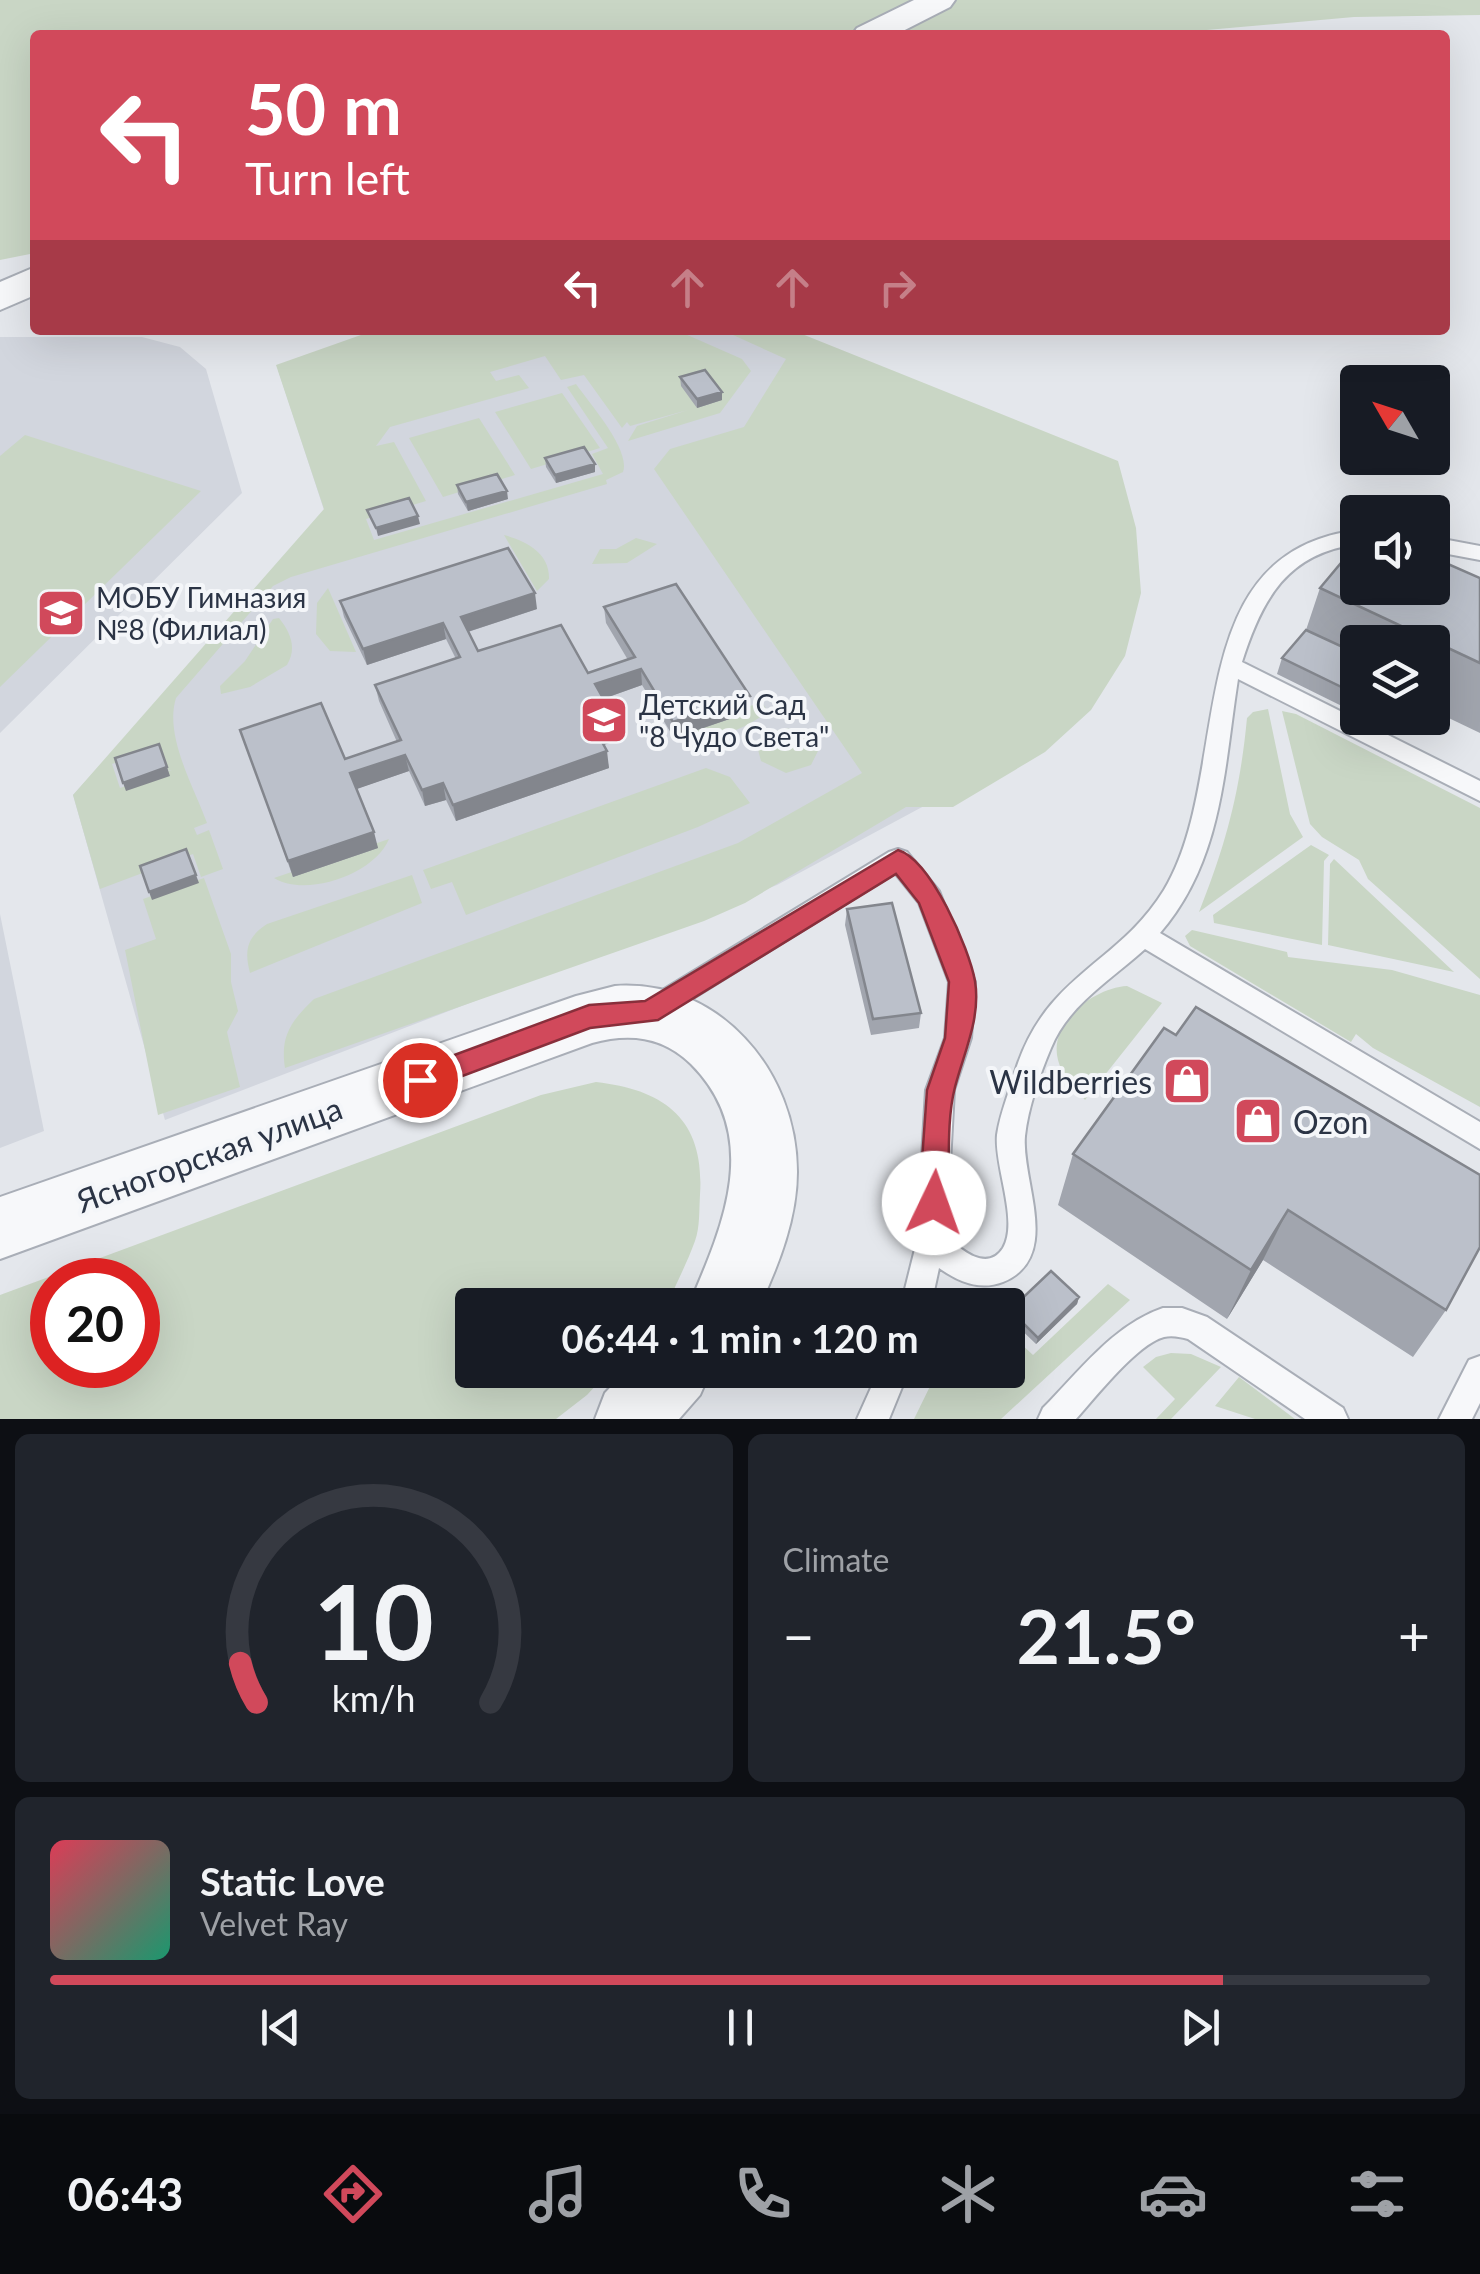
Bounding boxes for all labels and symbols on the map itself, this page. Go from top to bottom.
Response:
north arrow [1340,365,1450,475]
place label: МОБУ Гимназия №8 (Филиал) [96,580,306,646]
school or university icon: МОБУ Гимназия №8 (Филиал) [35,587,87,639]
place label: Детский Сад "8 Чудо Света" [639,687,829,753]
school or university icon: Детский Сад "8 Чудо Света" [578,694,630,746]
pin [378,1038,463,1123]
shop icon: Wildberries [1161,1055,1213,1107]
place label: Wildberries [989,1062,1152,1101]
street label: Ясногорская улица [70,1088,347,1221]
shop icon: Ozon [1232,1095,1284,1147]
place label: Ozon [1293,1102,1368,1141]
position arrow [882,1151,986,1255]
speed limit sign: 20 [30,1258,160,1388]

